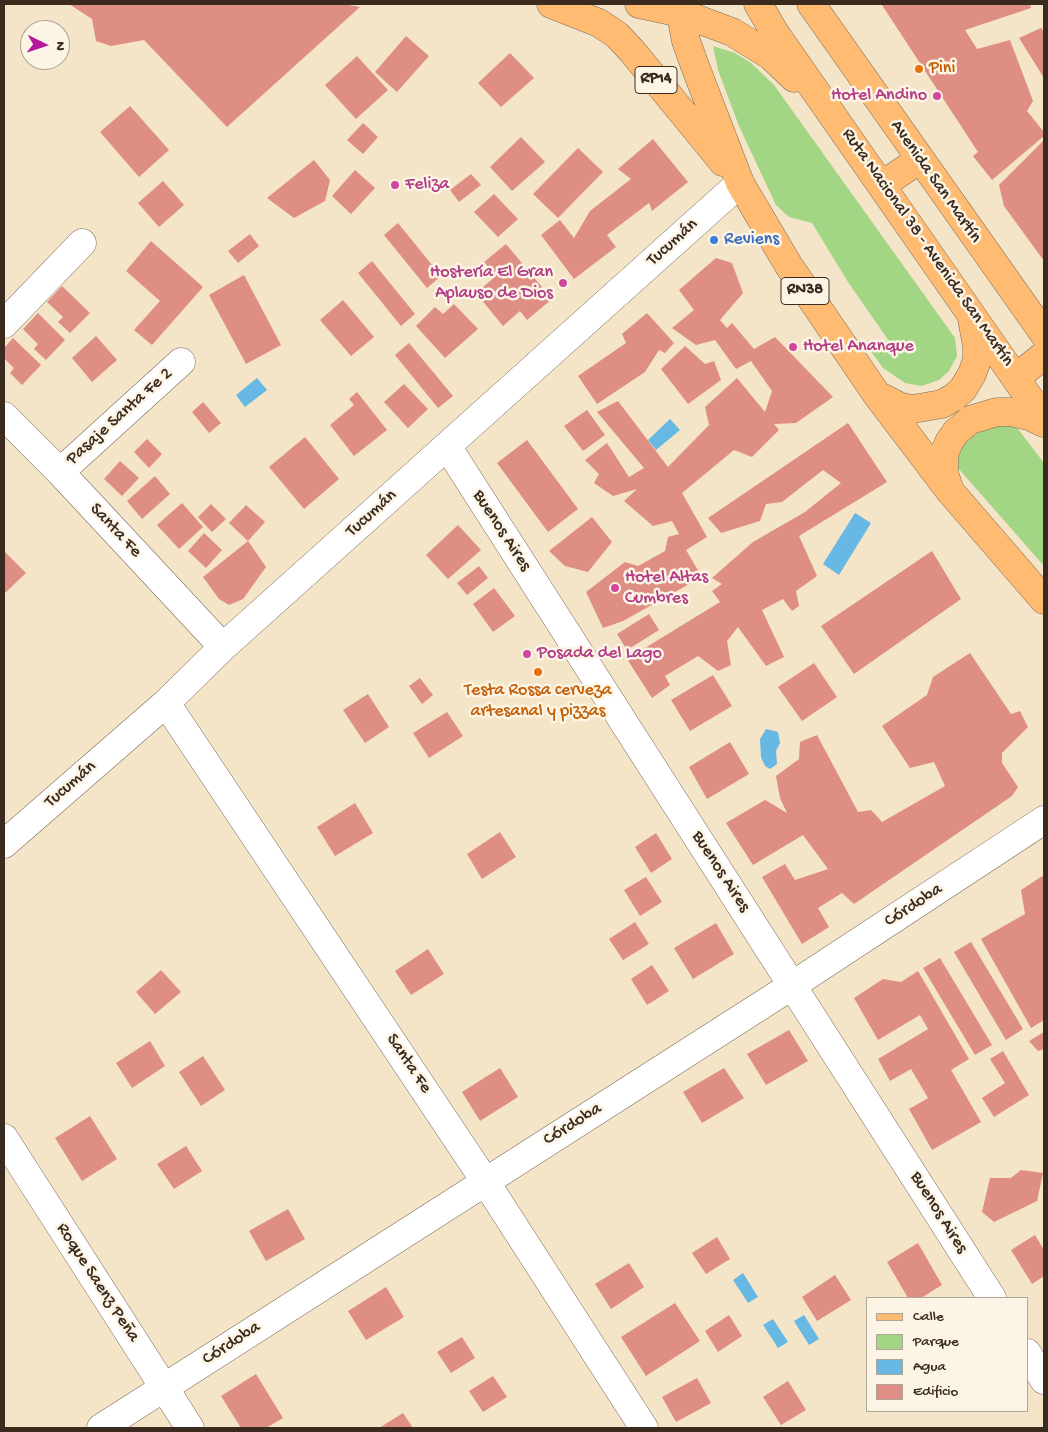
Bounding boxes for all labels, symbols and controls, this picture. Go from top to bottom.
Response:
north arrow [20,20,70,70]
text: N [51,41,68,51]
place label: Pini [929,58,955,80]
marker: Pini [913,63,925,75]
road number: RP14 [635,66,677,94]
place label: Hotel Andino [831,85,927,107]
marker: Hotel Andino [931,90,943,102]
street label: Avenida San Martín [885,116,985,248]
street label: Ruta Nacional 38 - Avenida San Martín [836,125,1018,371]
place label: Feliza [405,174,449,196]
marker: Feliza [389,179,401,191]
street label: Tucumán [643,214,703,272]
place label: Reviens [724,229,779,251]
marker: Reviens [708,234,720,246]
place label: Hostería El Gran Aplauso de Dios [430,262,553,304]
marker: Hostería El Gran Aplauso de Dios [557,277,569,289]
road number: RN38 [781,278,829,304]
place label: Hotel Ananque [803,336,914,358]
marker: Hotel Ananque [787,341,799,353]
street label: Pasaje Santa Fe 2 [62,364,178,470]
street label: Tucumán [342,485,402,543]
street label: Buenos Aires [467,486,535,576]
street label: Santa Fe [84,499,146,563]
place label: Hotel Altas Cumbres [625,567,708,610]
marker: Hotel Altas Cumbres [609,582,621,594]
place label: Posada del Lago [537,643,662,665]
marker: Posada del Lago [521,648,533,660]
marker: Testa Rossa cerveza artesanal y pizzas [532,666,544,678]
place label: Testa Rossa cerveza artesanal y pizzas [464,680,612,722]
street label: Tucumán [41,757,101,813]
street label: Buenos Aires [686,827,754,917]
street label: Córdoba [881,879,947,933]
street label: Santa Fe [380,1030,436,1098]
street label: Córdoba [540,1099,606,1151]
street label: Buenos Aires [904,1168,972,1258]
street label: Roque Saenz Peña [50,1219,144,1347]
legend [866,1297,1028,1412]
text: Calle [913,1308,944,1326]
street label: Córdoba [199,1317,265,1371]
text: Parque [913,1333,959,1351]
text: Agua [913,1358,946,1376]
text: Edificio [913,1383,958,1401]

